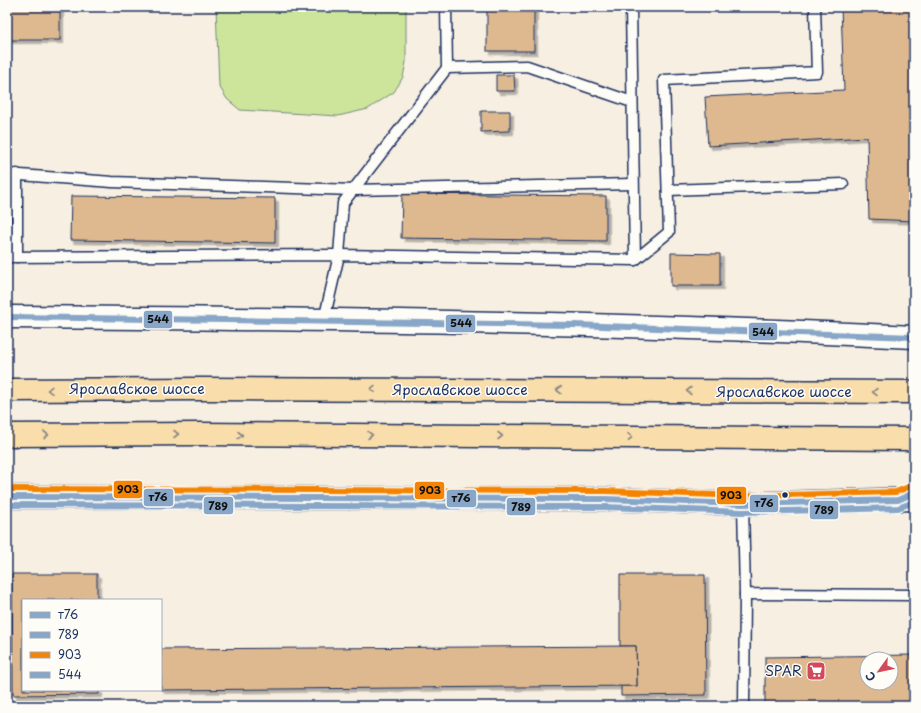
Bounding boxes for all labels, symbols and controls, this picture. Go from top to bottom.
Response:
line badge: 544 [143,310,173,329]
text: 544 [147,310,169,327]
line badge: 544 [445,314,476,333]
text: 544 [450,314,472,331]
line badge: 544 [748,322,778,341]
text: 544 [752,323,774,340]
street label: Ярославское шоссе [68,378,205,399]
street label: Ярославское шоссе [391,379,528,400]
street label: Ярославское шоссе [715,381,852,402]
one-way arrow [370,385,376,393]
one-way arrow [47,386,53,394]
one-way arrow [556,386,562,394]
one-way arrow [686,387,692,395]
one-way arrow [872,388,878,396]
one-way arrow [173,430,179,438]
one-way arrow [237,430,243,439]
one-way arrow [43,431,49,439]
one-way arrow [367,431,373,439]
one-way arrow [497,432,503,440]
one-way arrow [627,433,633,441]
line badge: 903 [113,480,143,499]
text: 903 [117,480,139,497]
line badge: 903 [414,481,445,500]
text: 903 [419,481,441,498]
line badge: 903 [716,486,747,505]
text: 903 [720,486,742,503]
line badge: т76 [143,488,174,507]
text: т76 [149,488,168,505]
line badge: т76 [446,489,477,508]
text: т76 [452,489,471,506]
unlabelled marker [780,490,790,500]
line badge: т76 [749,494,779,513]
text: т76 [755,494,774,511]
line badge: 789 [203,496,234,515]
text: 789 [208,497,228,514]
line badge: 789 [506,497,536,516]
text: 789 [511,498,531,515]
line badge: 789 [809,500,839,520]
text: 789 [814,501,834,518]
legend [22,599,162,691]
text: т76 [58,605,78,623]
text: 789 [58,625,79,643]
text: 903 [58,645,82,663]
north arrow [859,651,899,691]
place label: SPAR [765,660,802,681]
supermarket icon: SPAR [805,660,827,682]
text: 544 [58,665,82,683]
text: С [861,669,880,685]

